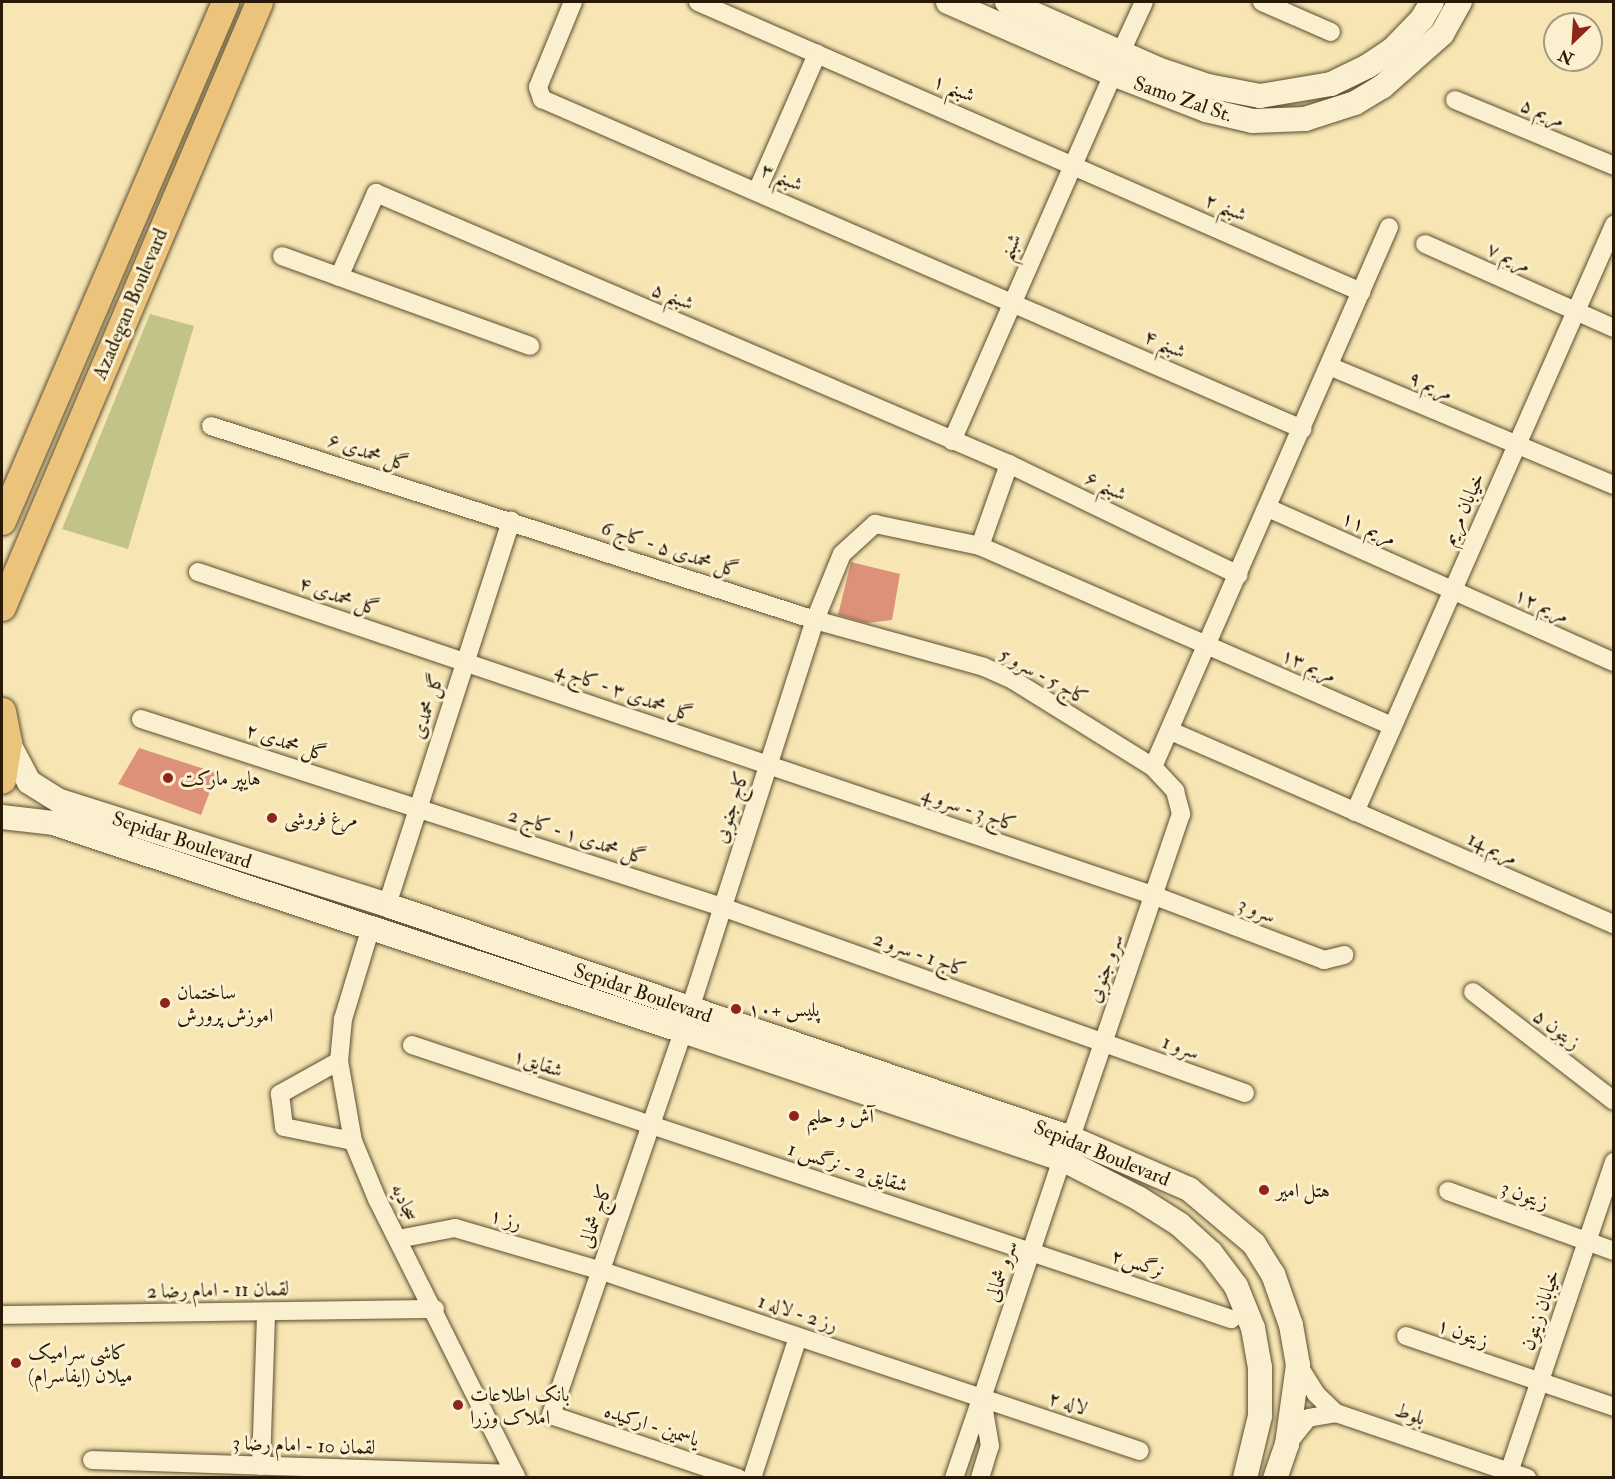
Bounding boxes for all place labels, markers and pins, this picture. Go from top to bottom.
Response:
place label: هایپر مارکت [180,766,261,790]
marker: هایپر مارکت [161,771,175,785]
place label: مرغ فروشی [284,806,358,830]
marker: مرغ فروشی [265,811,279,825]
place label: ساختمان اموزش پرورش [177,980,273,1027]
marker: ساختمان اموزش پرورش [158,996,172,1010]
place label: پلیس +۱۰ [748,997,820,1021]
marker: پلیس +۱۰ [729,1002,743,1016]
place label: آش و حلیم [806,1104,874,1128]
marker: آش و حلیم [787,1109,801,1123]
place label: هتل امیر [1276,1178,1330,1202]
marker: هتل امیر [1257,1183,1271,1197]
place label: کاشی سرامیک میلان (ایفاسرام) [28,1340,133,1387]
marker: کاشی سرامیک میلان (ایفاسرام) [9,1356,23,1370]
place label: بانک اطلاعات املاک وزرا [470,1382,569,1429]
marker: بانک اطلاعات املاک وزرا [451,1398,465,1412]

